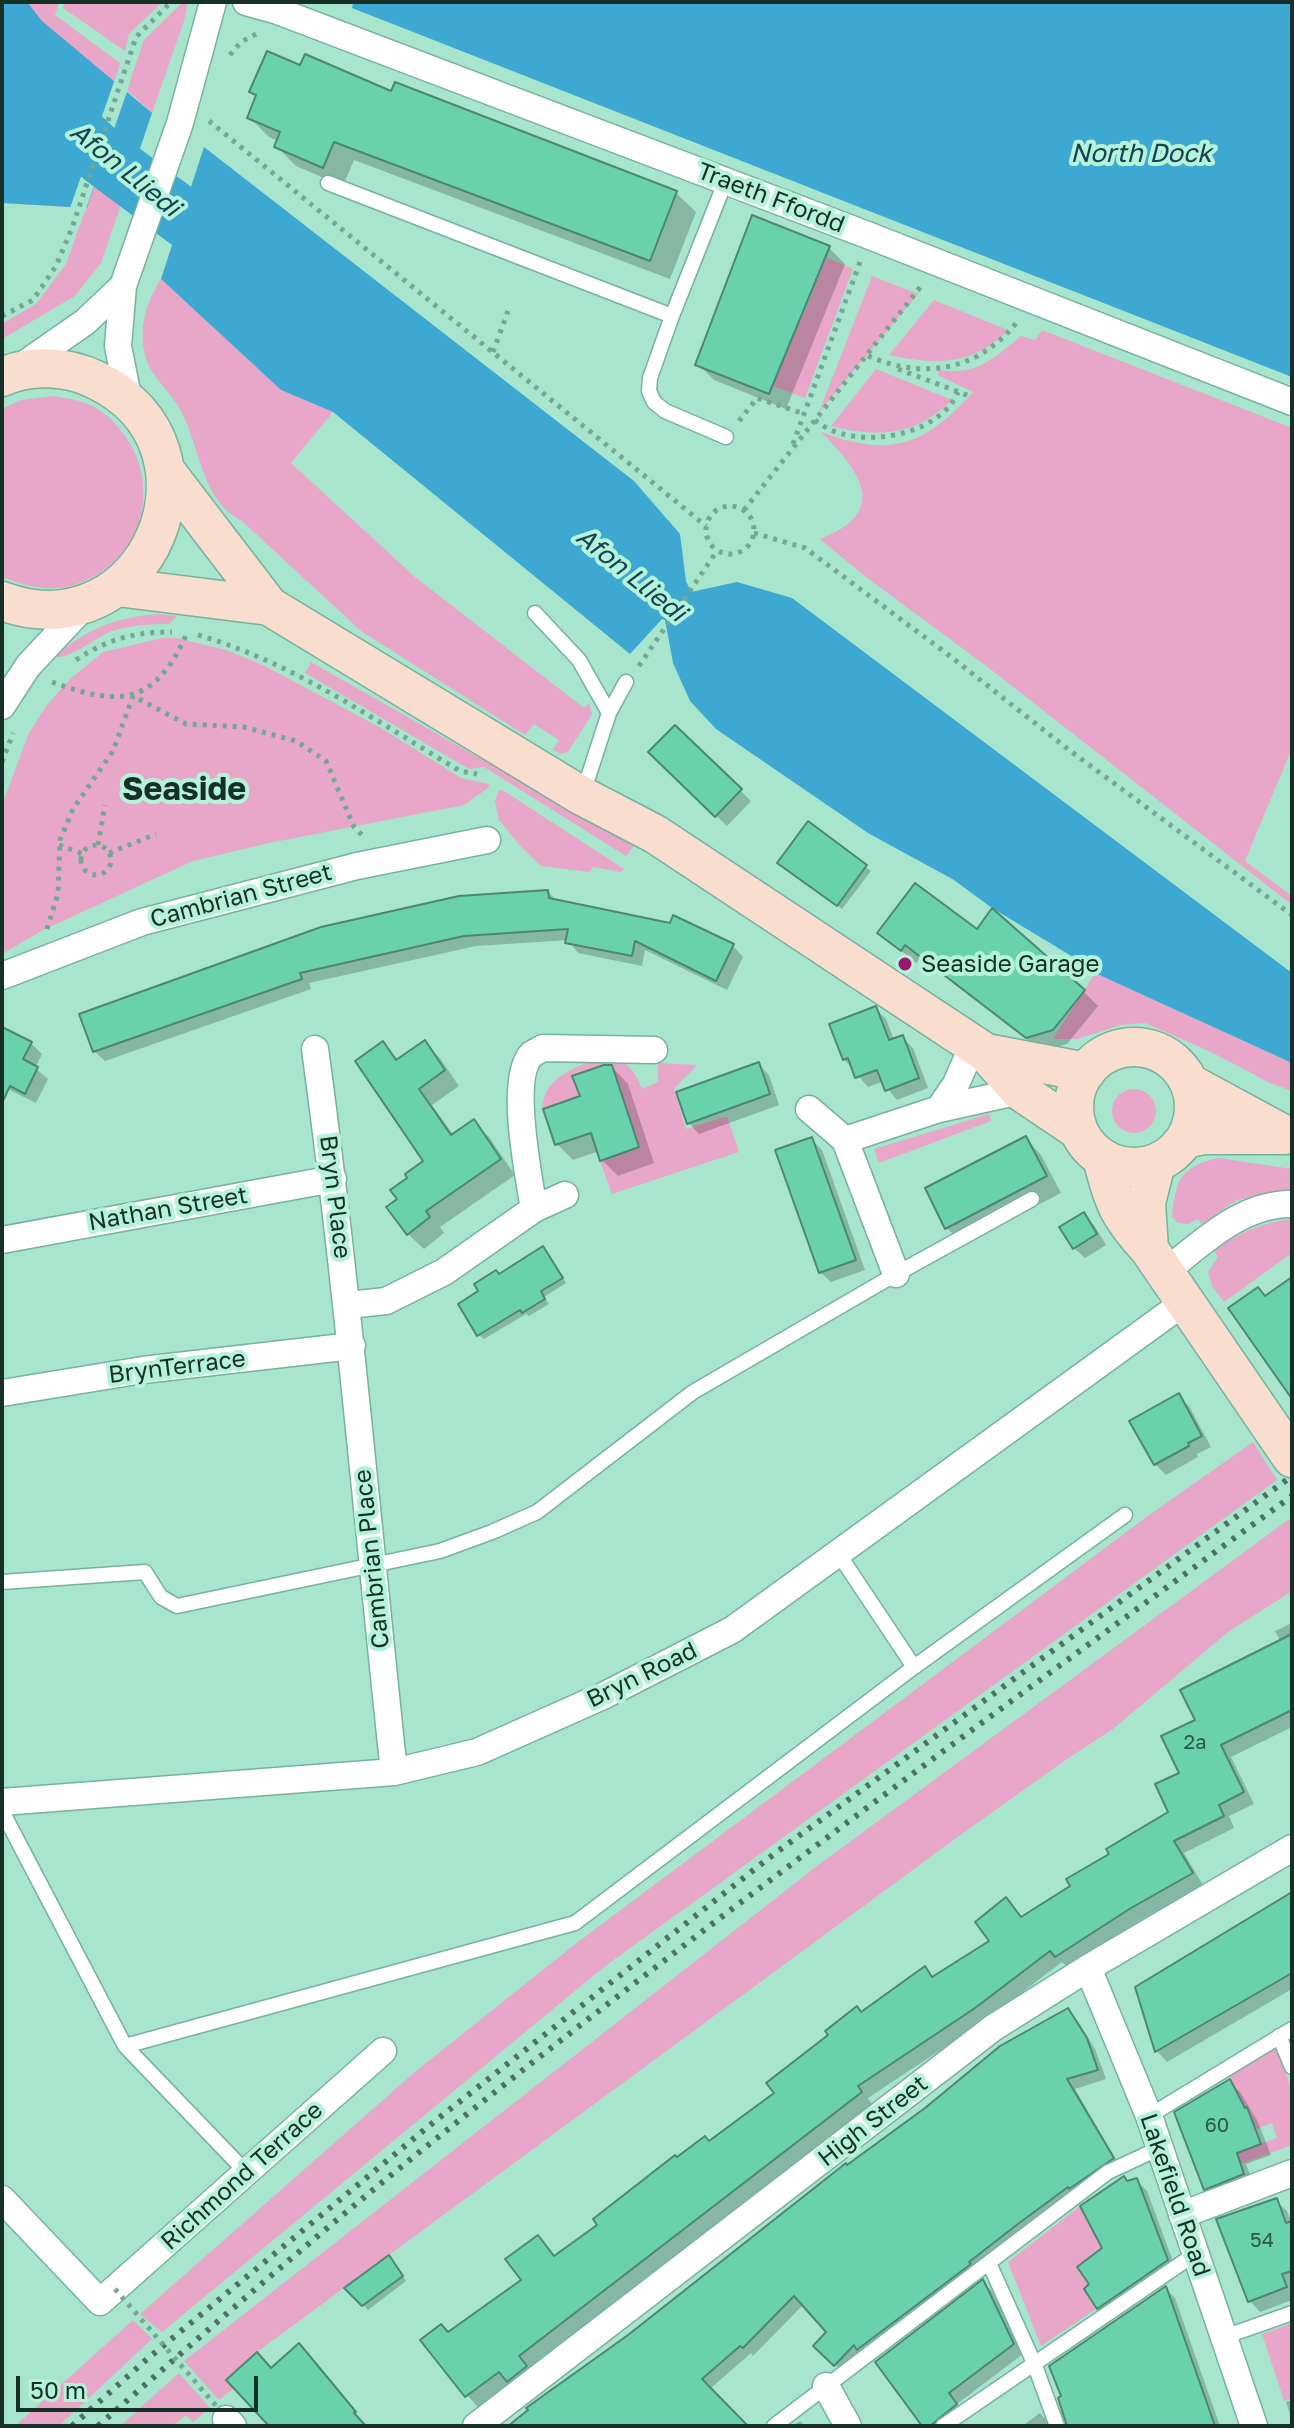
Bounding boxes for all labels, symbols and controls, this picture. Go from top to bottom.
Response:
water label: Afon Lliedi [64,116,186,224]
water label: North Dock [1070,138,1212,170]
street label: Traeth Ffordd [693,157,849,239]
water label: Afon Lliedi [570,521,692,629]
district label: Seaside [122,771,246,809]
street label: Cambrian Street [147,858,335,934]
place label: Seaside Garage [921,950,1100,978]
marker: Seaside Garage [896,955,914,973]
street label: Bryn Place [313,1134,357,1260]
street label: Nathan Street [86,1181,250,1237]
street label: BrynTerrace [107,1344,247,1390]
street label: Cambrian Place [348,1468,396,1650]
street label: Bryn Road [582,1636,702,1714]
house number: 2a [1184,1731,1206,1755]
street label: High Street [812,2069,934,2173]
street label: Richmond Terrace [155,2096,329,2256]
street label: Lakefield Road [1134,2110,1216,2280]
house number: 60 [1205,2114,1229,2138]
house number: 54 [1250,2229,1274,2253]
scale bar [20,2360,262,2410]
text: 50 m [30,2375,86,2404]

